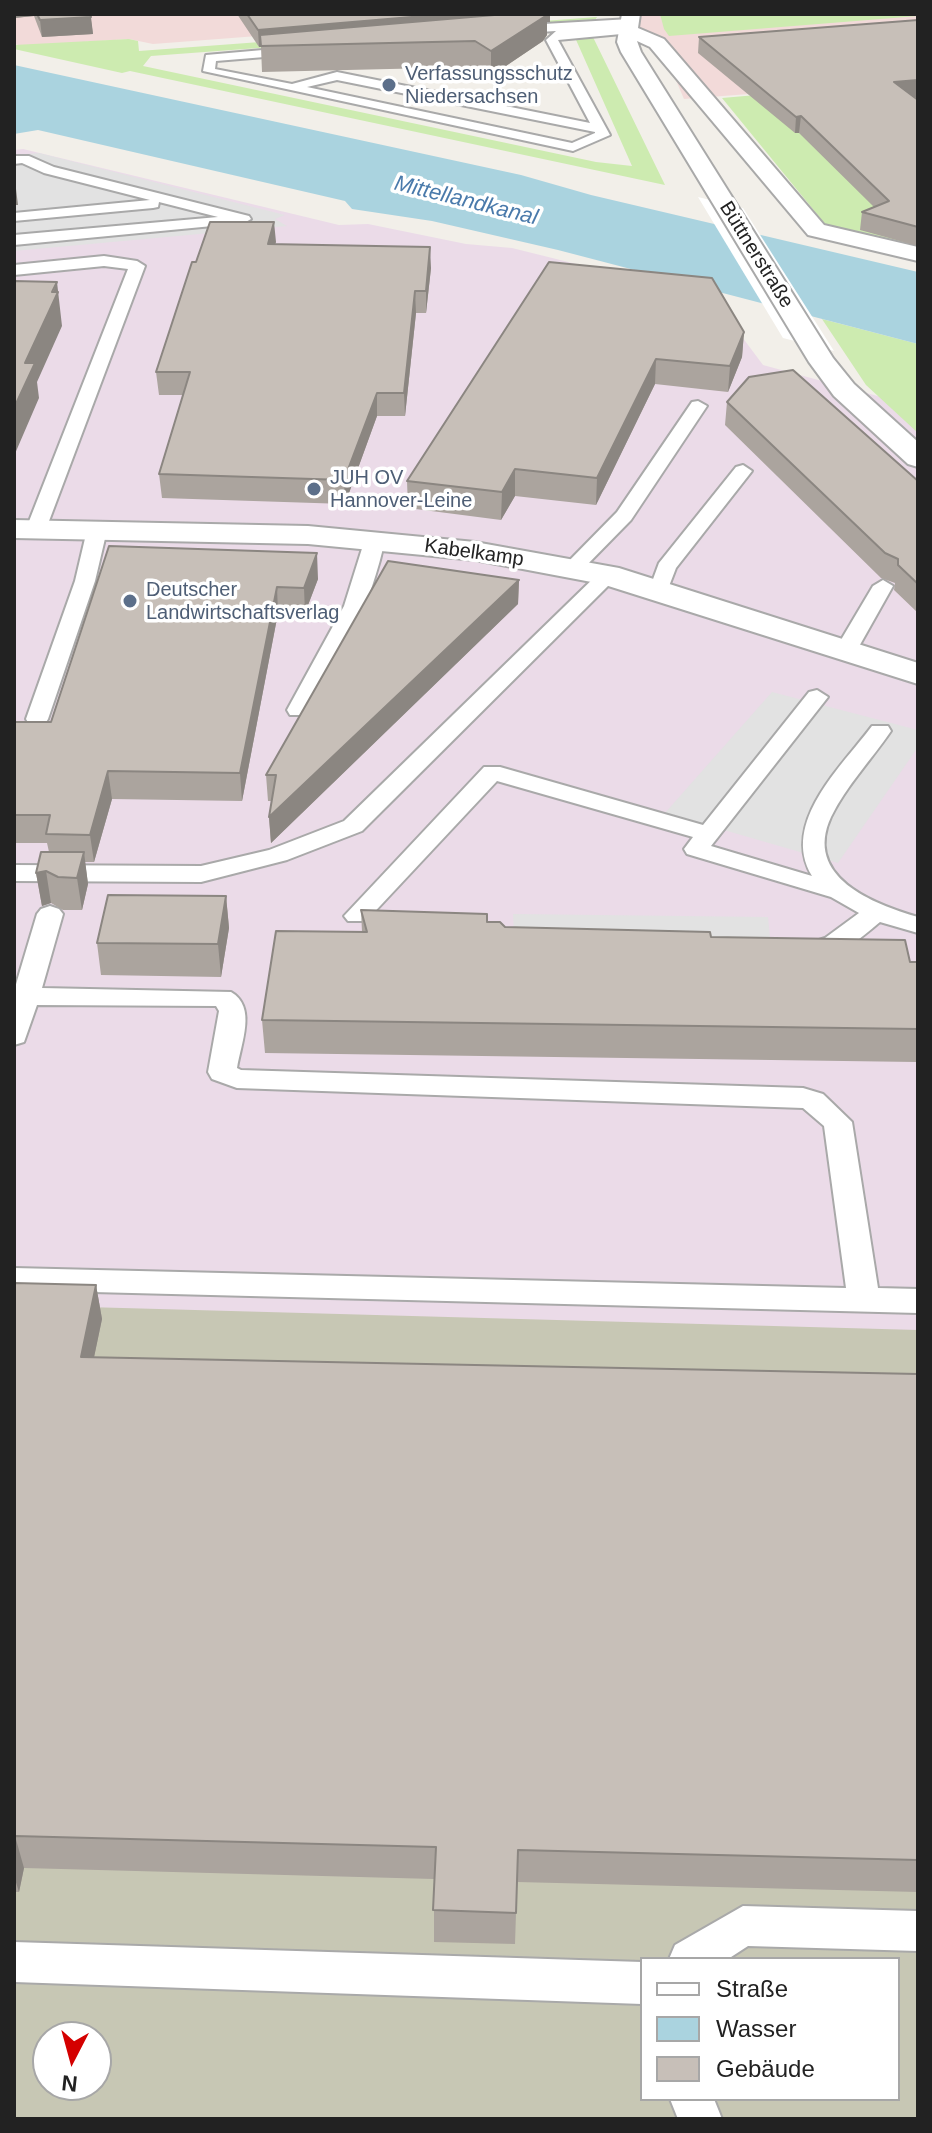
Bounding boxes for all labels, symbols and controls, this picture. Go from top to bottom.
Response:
place label: Verfassungsschutz Niedersachsen [405,62,573,109]
marker: Verfassungsschutz Niedersachsen [380,76,398,94]
water label: Mittellandkanal [392,170,540,232]
street label: Büttnerstraße [714,197,798,313]
place label: JUH OV Hannover-Leine [330,466,472,513]
marker: JUH OV Hannover-Leine [305,480,323,498]
street label: Kabelkamp [423,534,525,572]
place label: Deutscher Landwirtschaftsverlag [146,578,339,625]
marker: Deutscher Landwirtschaftsverlag [121,592,139,610]
legend [640,1957,900,2101]
text: Straße [716,1975,788,2002]
text: Wasser [716,2015,796,2042]
north arrow [32,2021,112,2101]
text: Gebäude [716,2055,815,2082]
text: N [60,2070,79,2097]

